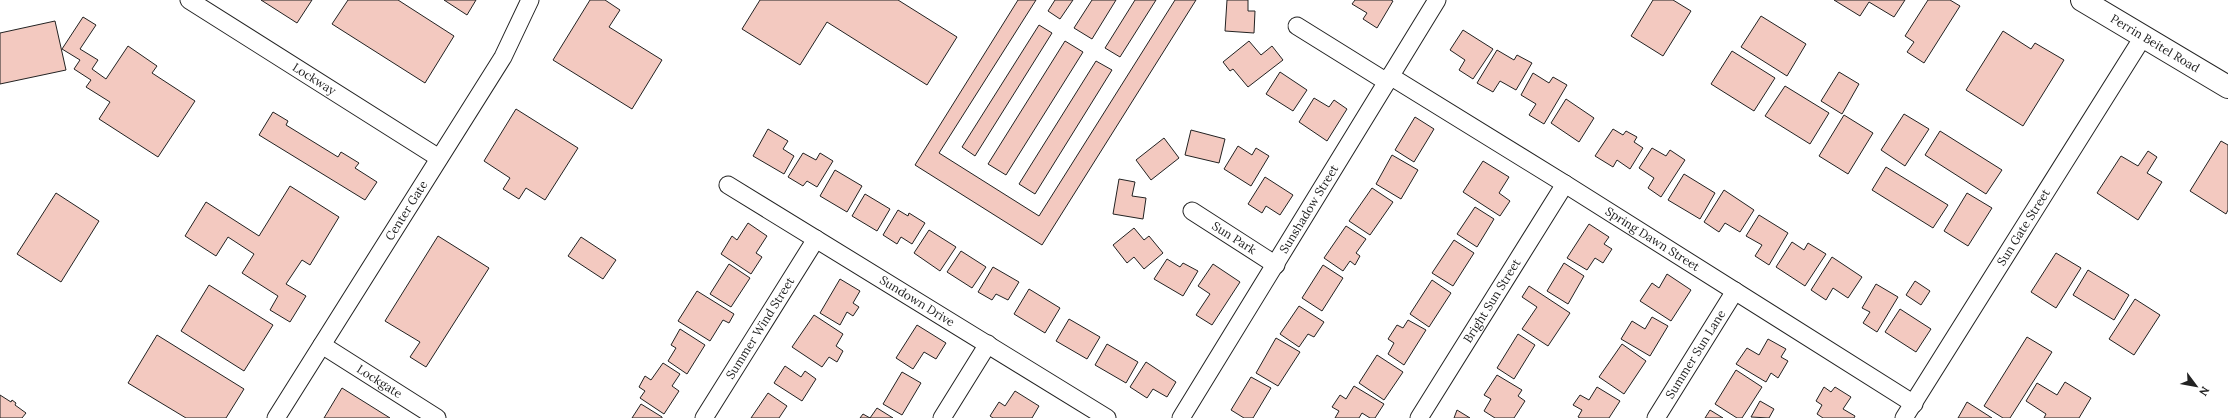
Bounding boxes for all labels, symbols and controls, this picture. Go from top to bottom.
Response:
street label: Perrin Beitel Road [2108,11,2202,75]
street label: Lockway [290,59,340,98]
street label: Sunshadow Street [1276,161,1342,256]
street label: Center Gate [382,177,431,243]
street label: Sun Gate Street [1993,186,2053,268]
street label: Spring Dawn Street [1603,203,1703,274]
street label: Sun Park [1210,218,1260,258]
street label: Bright Sun Street [1460,256,1524,345]
street label: Sundown Drive [877,272,958,330]
street label: Summer Wind Street [722,274,797,381]
street label: Summer Sun Lane [1662,306,1729,401]
street label: Lockgate [354,361,406,401]
north arrow [2176,366,2216,406]
text: N [2196,384,2213,399]

